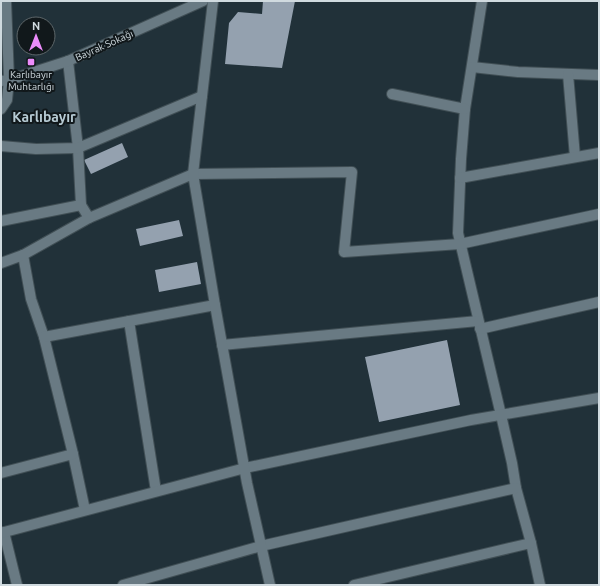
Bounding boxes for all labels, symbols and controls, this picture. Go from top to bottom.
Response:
north arrow [16,16,56,56]
text: N [32,20,40,32]
street label: Bayrak Sokağı [74,28,135,63]
marker: Karlıbayır Muhtarlığı [26,57,36,67]
place label: Karlıbayır Muhtarlığı [8,69,54,92]
district label: Karlıbayır [12,109,76,125]

